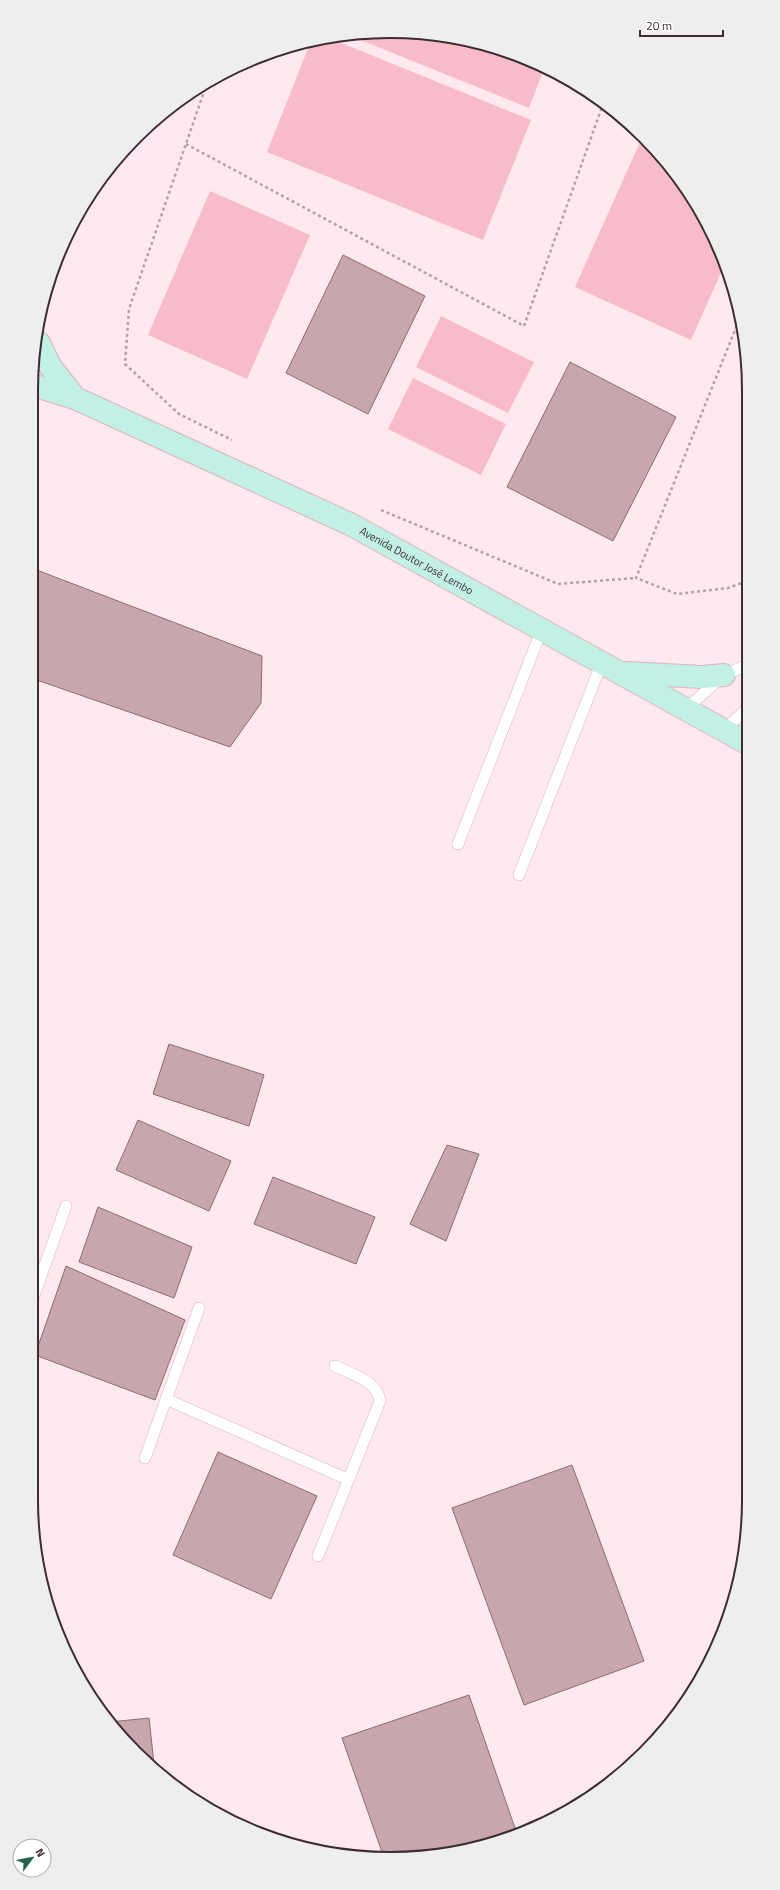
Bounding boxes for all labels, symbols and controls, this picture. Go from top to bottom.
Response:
scale bar [640,12,723,38]
text: 20 m [646,16,672,35]
street label: Avenida Doutor José Lembo [357,523,476,598]
north arrow [12,1838,52,1878]
text: N [32,1845,49,1860]

